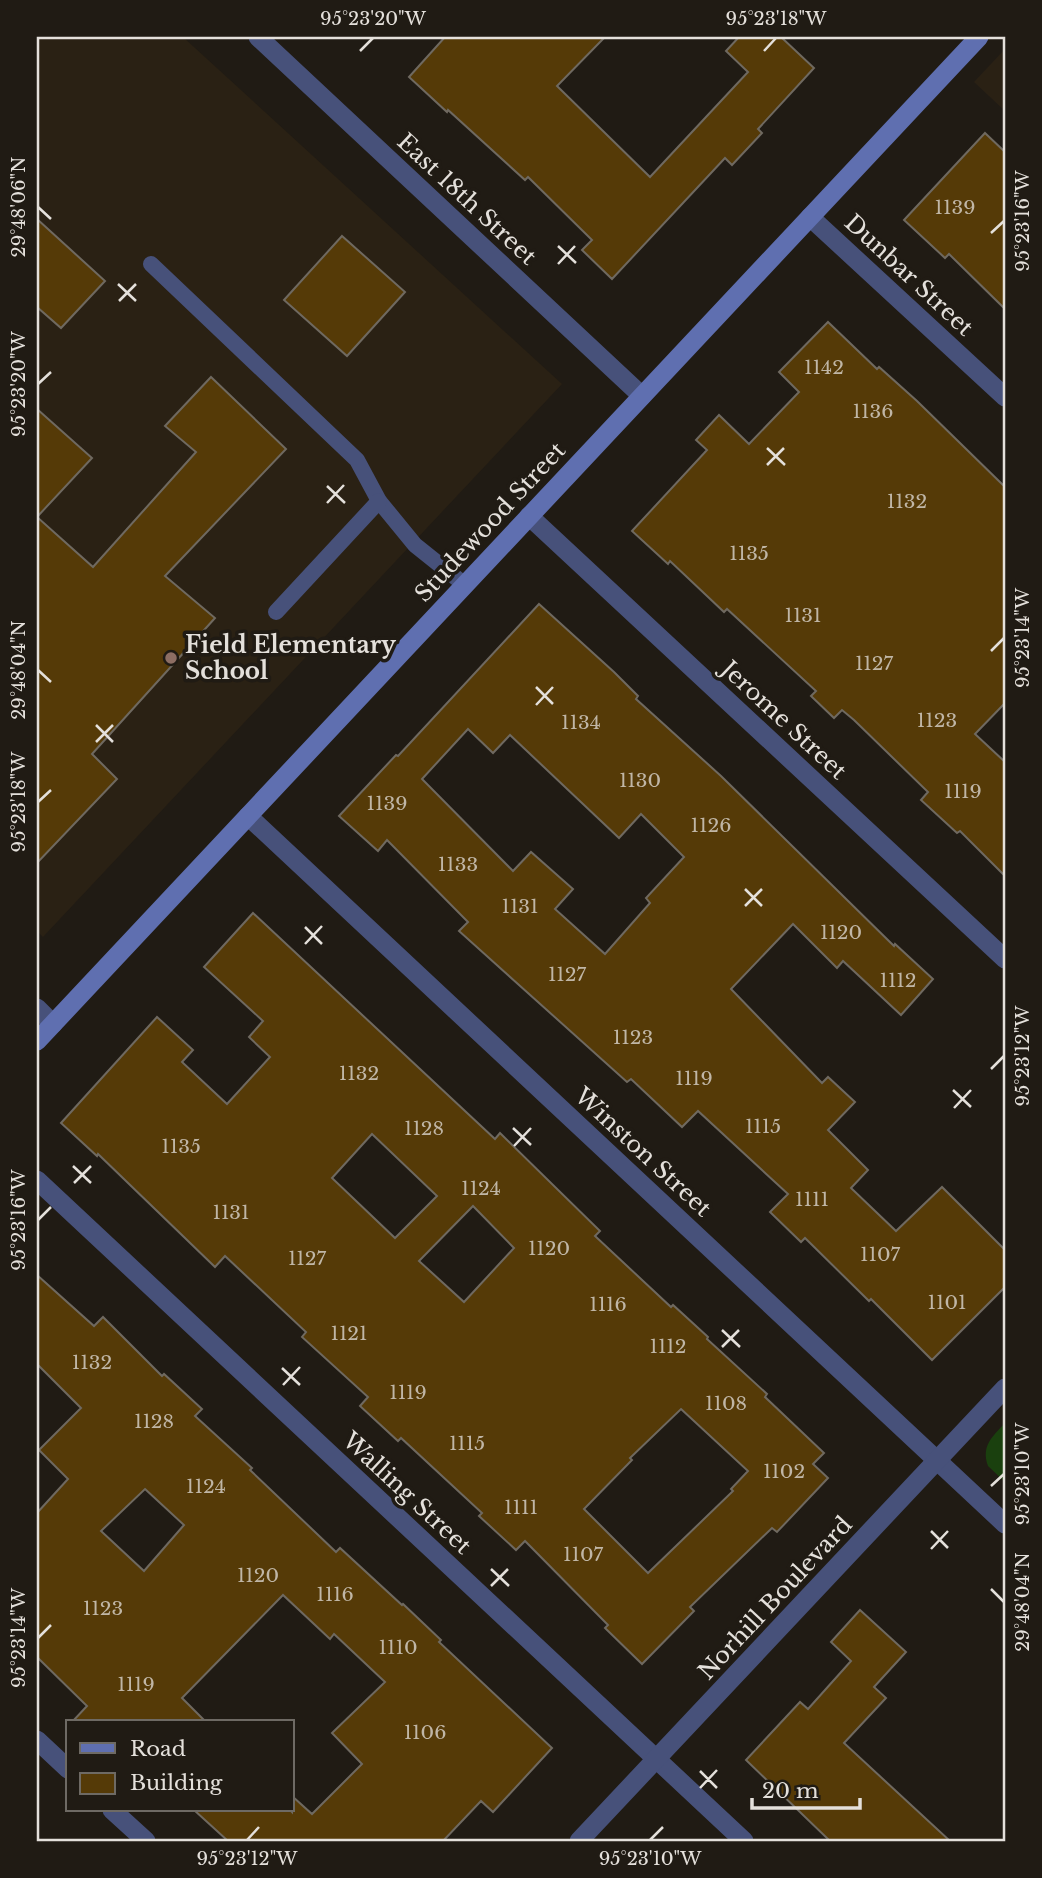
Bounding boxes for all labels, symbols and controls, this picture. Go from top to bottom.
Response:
text: 95°23'20"W [320,8,427,30]
text: 95°23'18"W [726,8,827,30]
street label: East 18th Street [392,127,542,271]
text: 29°48'06"N [8,157,30,257]
text: 95°23'16"W [1012,169,1034,272]
house number: 1139 [935,196,975,219]
street label: Dunbar Street [839,208,979,342]
text: 95°23'20"W [8,330,30,437]
house number: 1142 [804,356,844,379]
house number: 1136 [853,400,893,423]
street label: Studewood Street [409,436,571,608]
house number: 1132 [887,490,927,513]
house number: 1135 [729,542,769,565]
text: 95°23'14"W [1012,587,1034,688]
house number: 1131 [784,604,822,627]
text: 29°48'04"N [8,620,30,720]
place label: Field Elementary School [185,631,397,685]
marker: Field Elementary School [163,650,179,666]
house number: 1127 [855,652,894,675]
street label: Jerome Street [713,653,853,785]
house number: 1123 [917,709,957,732]
house number: 1134 [561,711,601,734]
text: 95°23'18"W [8,751,30,852]
house number: 1130 [619,769,661,792]
house number: 1119 [944,780,982,803]
house number: 1139 [367,792,407,815]
house number: 1126 [691,814,731,837]
house number: 1133 [438,853,478,876]
house number: 1131 [501,895,539,918]
house number: 1120 [820,921,862,944]
house number: 1127 [548,963,587,986]
house number: 1112 [879,969,917,992]
text: 95°23'12"W [1012,1005,1034,1106]
house number: 1123 [613,1026,653,1049]
house number: 1132 [339,1062,379,1085]
house number: 1119 [675,1067,713,1090]
street label: Winston Street [568,1081,717,1223]
house number: 1115 [745,1115,781,1138]
house number: 1128 [404,1117,444,1140]
house number: 1135 [161,1135,201,1158]
text: 95°23'16"W [8,1168,30,1271]
house number: 1124 [461,1177,501,1200]
house number: 1111 [795,1188,829,1211]
house number: 1131 [212,1201,250,1224]
house number: 1120 [528,1237,570,1260]
house number: 1107 [860,1243,900,1266]
house number: 1127 [288,1247,327,1270]
house number: 1101 [928,1291,967,1314]
house number: 1116 [589,1293,627,1316]
house number: 1121 [330,1322,368,1345]
house number: 1112 [649,1335,687,1358]
house number: 1132 [72,1351,112,1374]
house number: 1119 [389,1381,427,1404]
house number: 1108 [705,1392,747,1415]
house number: 1128 [134,1410,174,1433]
text: 95°23'10"W [1012,1422,1034,1525]
street label: Walling Street [336,1426,477,1560]
house number: 1115 [449,1432,485,1455]
house number: 1102 [763,1460,805,1483]
house number: 1124 [186,1475,226,1498]
house number: 1111 [504,1496,538,1519]
street label: Norhill Boulevard [692,1511,858,1685]
house number: 1107 [563,1543,603,1566]
text: 29°48'04"N [1012,1552,1034,1652]
house number: 1120 [237,1564,279,1587]
house number: 1116 [316,1583,354,1606]
text: 95°23'14"W [8,1587,30,1688]
house number: 1123 [83,1597,123,1620]
house number: 1110 [379,1636,418,1659]
house number: 1119 [117,1673,155,1696]
legend [66,1720,294,1812]
house number: 1106 [404,1721,446,1744]
text: Road [130,1736,186,1762]
scale bar [752,1766,860,1810]
text: Building [130,1770,223,1796]
text: 20 m [762,1778,819,1804]
text: 95°23'12"W [197,1848,298,1870]
text: 95°23'10"W [599,1848,702,1870]

